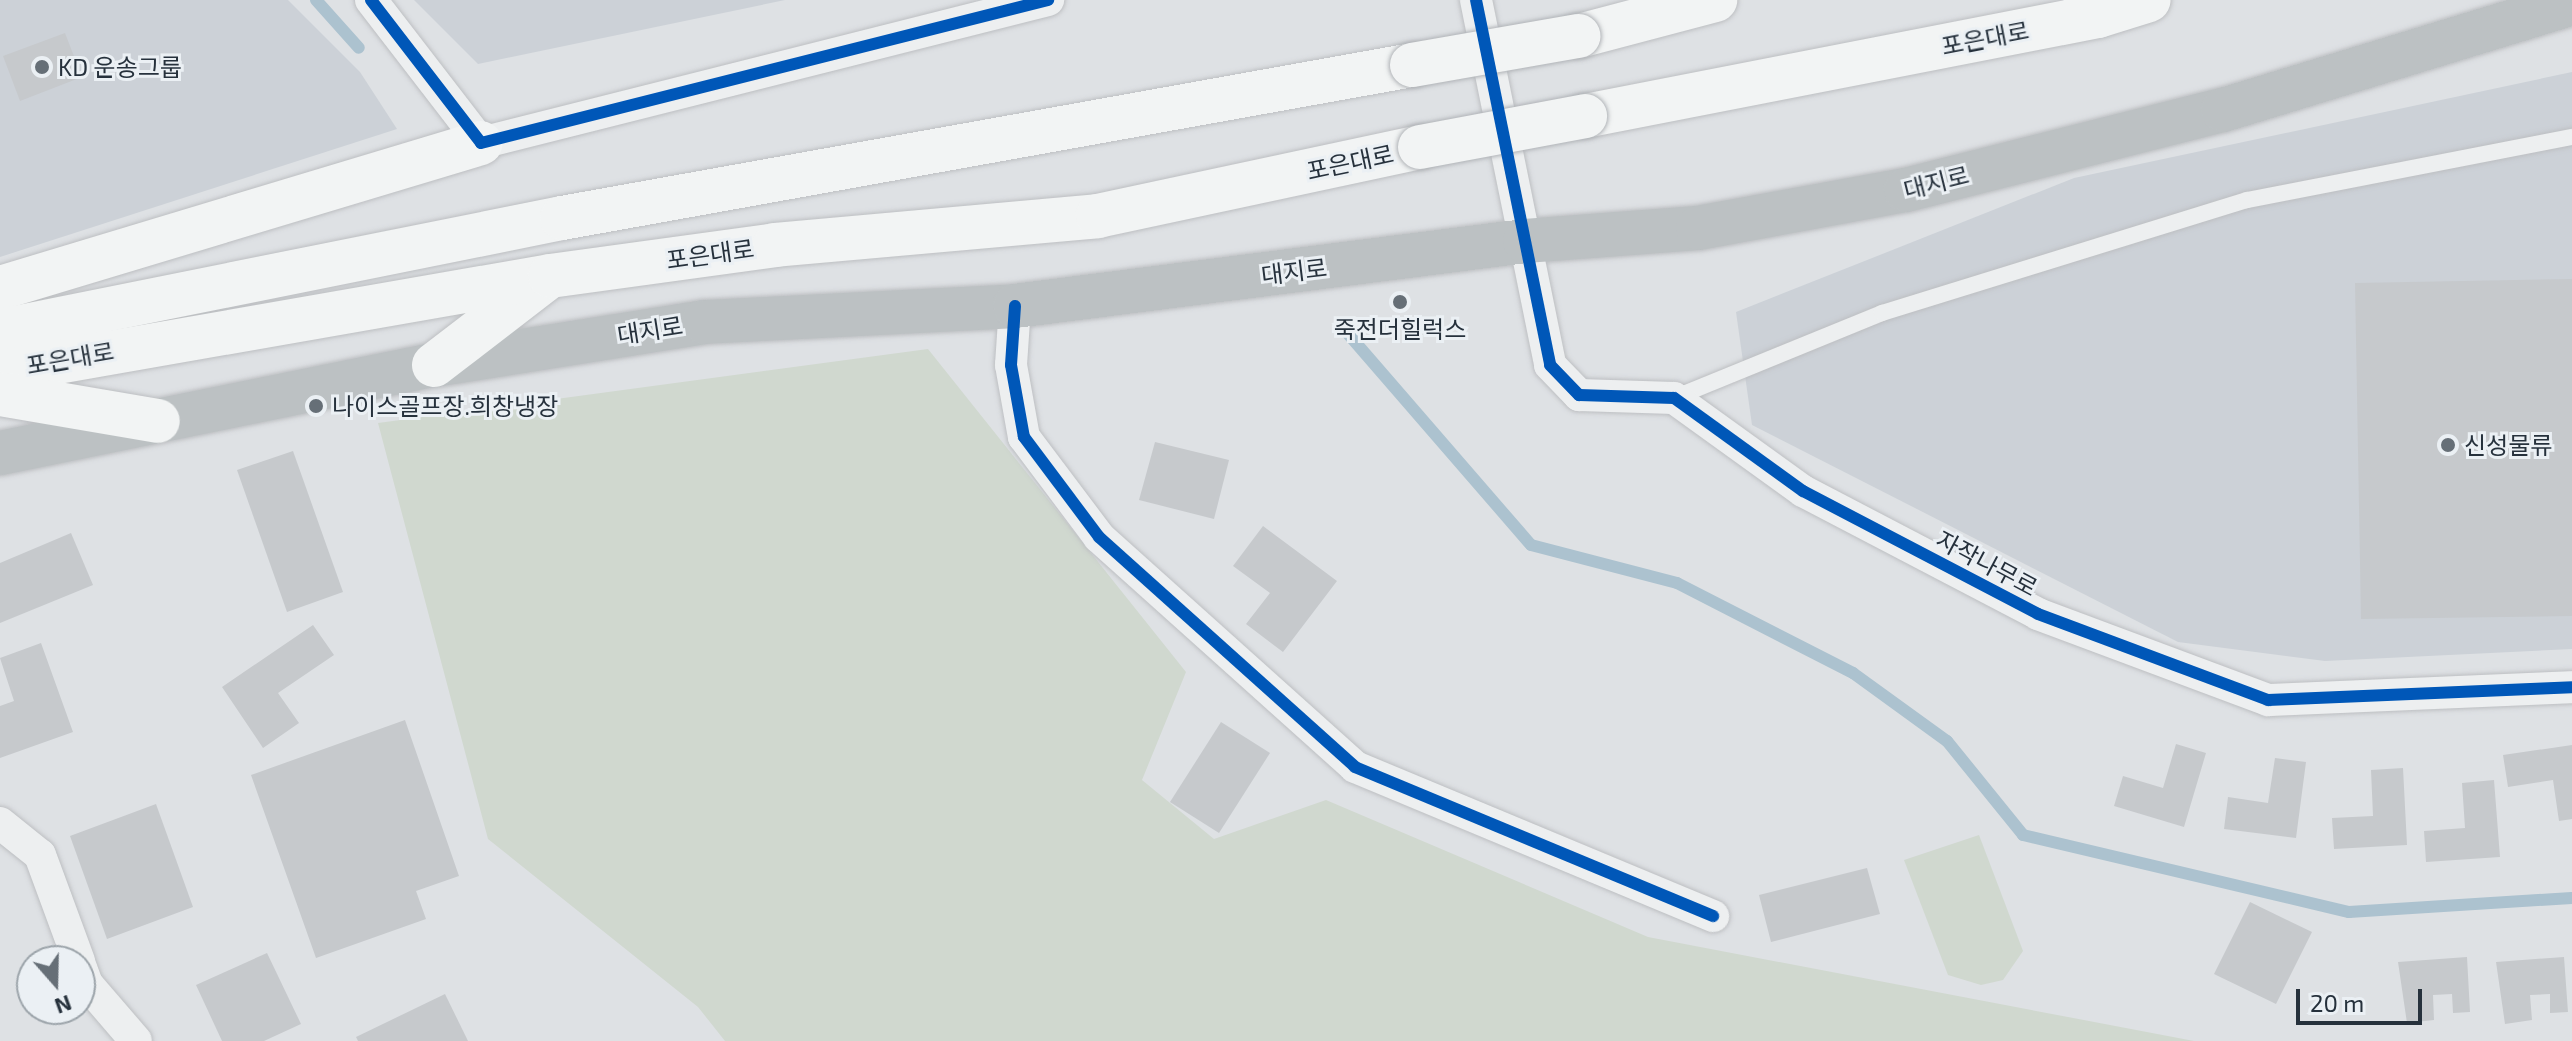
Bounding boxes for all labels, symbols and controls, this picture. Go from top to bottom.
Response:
street label: 포은대로 [1939,15,2031,61]
place label: KD 운송그룹 [58,53,182,81]
marker: KD 운송그룹 [33,58,51,76]
street label: 포은대로 [1304,139,1396,185]
street label: 대지로 [1900,160,1972,204]
street label: 포은대로 [664,234,756,274]
street label: 대지로 [1259,253,1329,289]
marker: 죽전더힐럭스 [1391,293,1409,311]
street label: 대지로 [615,311,685,349]
place label: 죽전더힐럭스 [1334,315,1466,343]
street label: 포은대로 [24,336,116,380]
place label: 나이스골프장.희창냉장 [332,392,558,420]
marker: 나이스골프장.희창냉장 [307,397,325,415]
place label: 신성물류 [2464,431,2552,459]
marker: 신성물류 [2439,436,2457,454]
street label: 자작나무로 [1932,524,2042,602]
north arrow [16,945,96,1025]
scale bar [2300,973,2426,1023]
text: 20 m [2310,988,2364,1017]
text: N [52,991,75,1021]

